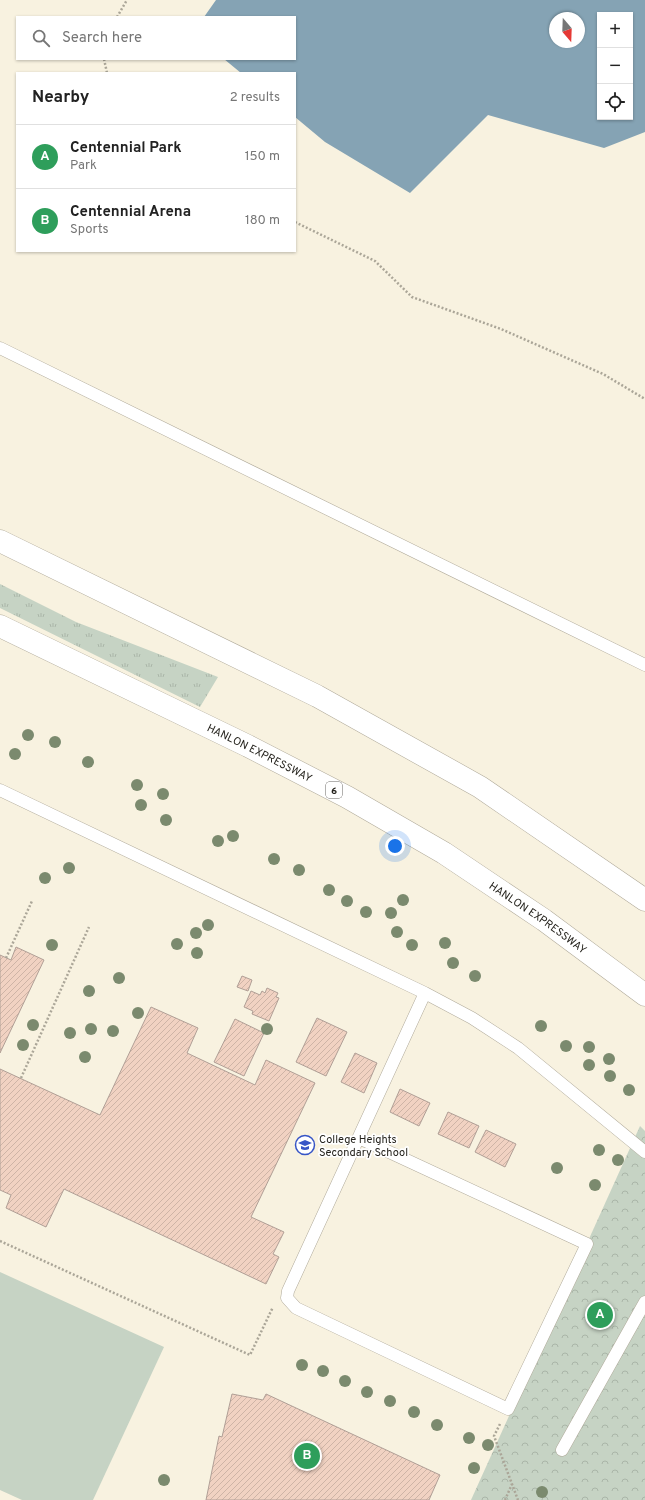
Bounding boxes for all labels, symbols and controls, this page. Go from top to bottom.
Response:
north arrow [549,12,585,48]
map controls [597,12,633,120]
button: + [597,12,633,48]
search box [16,16,296,60]
icon: search [30,27,52,49]
text: Search here [62,29,142,48]
button: − [597,48,633,84]
button: locate [597,84,633,120]
text: Nearby [32,87,89,109]
text: 2 results [230,90,280,106]
text: Centennial Park [70,139,182,158]
text: A [40,149,50,165]
text: 150 m [245,149,280,165]
text: Park [70,158,97,174]
text: Centennial Arena [70,203,191,222]
text: B [41,213,49,229]
text: 180 m [245,213,280,229]
text: Sports [70,222,109,238]
street label: HANLON EXPRESSWAY [204,721,314,786]
road number: 6 [326,782,342,798]
your location [385,836,405,856]
street label: HANLON EXPRESSWAY [486,879,589,957]
place label: College Heights Secondary School [319,1133,408,1160]
school or university icon: College Heights Secondary School [294,1134,316,1156]
pin: A [587,1300,613,1330]
pin: B [294,1441,320,1471]

